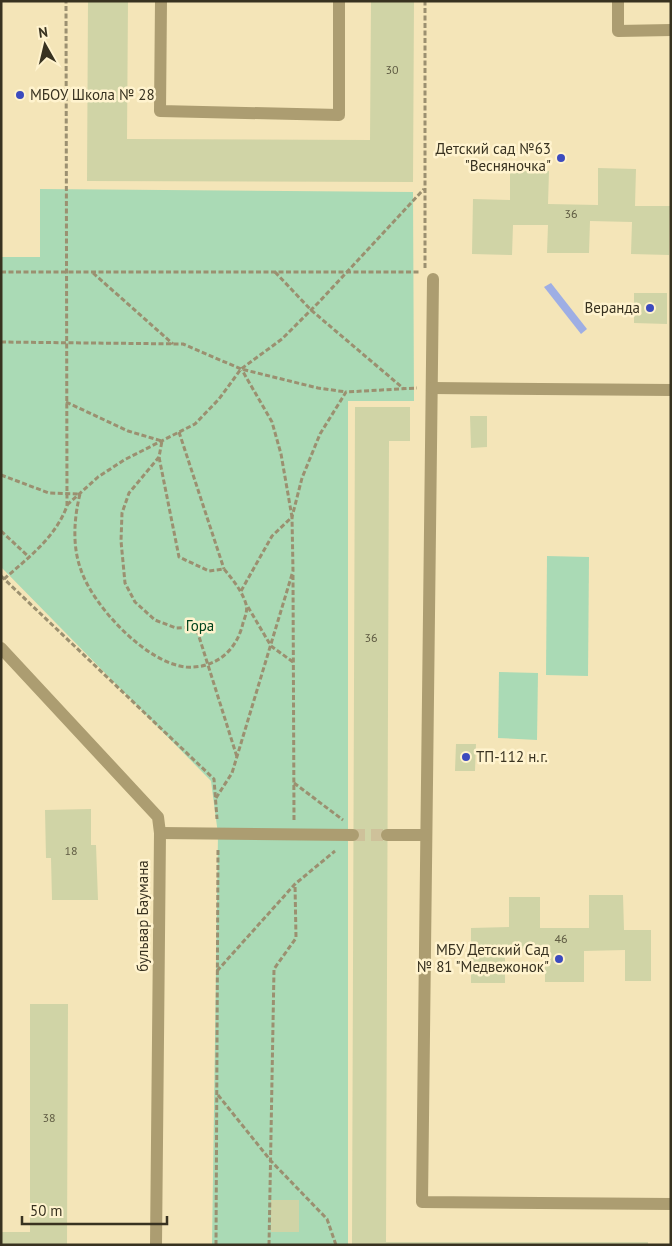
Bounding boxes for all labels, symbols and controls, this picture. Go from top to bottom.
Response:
north arrow [20,20,70,70]
text: N [37,23,49,42]
house number: 30 [385,62,399,77]
place label: МБОУ Школа № 28 [30,85,155,104]
marker: МБОУ Школа № 28 [14,89,26,101]
place label: Детский сад №63 "Весняночка" [436,139,551,175]
marker: Детский сад №63 "Весняночка" [555,152,567,164]
house number: 36 [564,206,578,221]
place label: Веранда [584,298,640,317]
marker: Веранда [644,302,656,314]
park label: Гора [186,616,214,635]
house number: 36 [364,630,378,645]
place label: ТП-112 н.г. [476,747,548,766]
marker: ТП-112 н.г. [460,751,472,763]
house number: 18 [64,843,78,858]
street label: бульвар Баумана [133,860,152,972]
house number: 46 [554,931,568,946]
place label: МБУ Детский Сад № 81 "Медвежонок" [417,940,549,976]
marker: МБУ Детский Сад № 81 "Медвежонок" [553,953,565,965]
house number: 38 [42,1110,56,1125]
scale bar [22,1194,168,1226]
text: 50 m [30,1201,63,1220]

